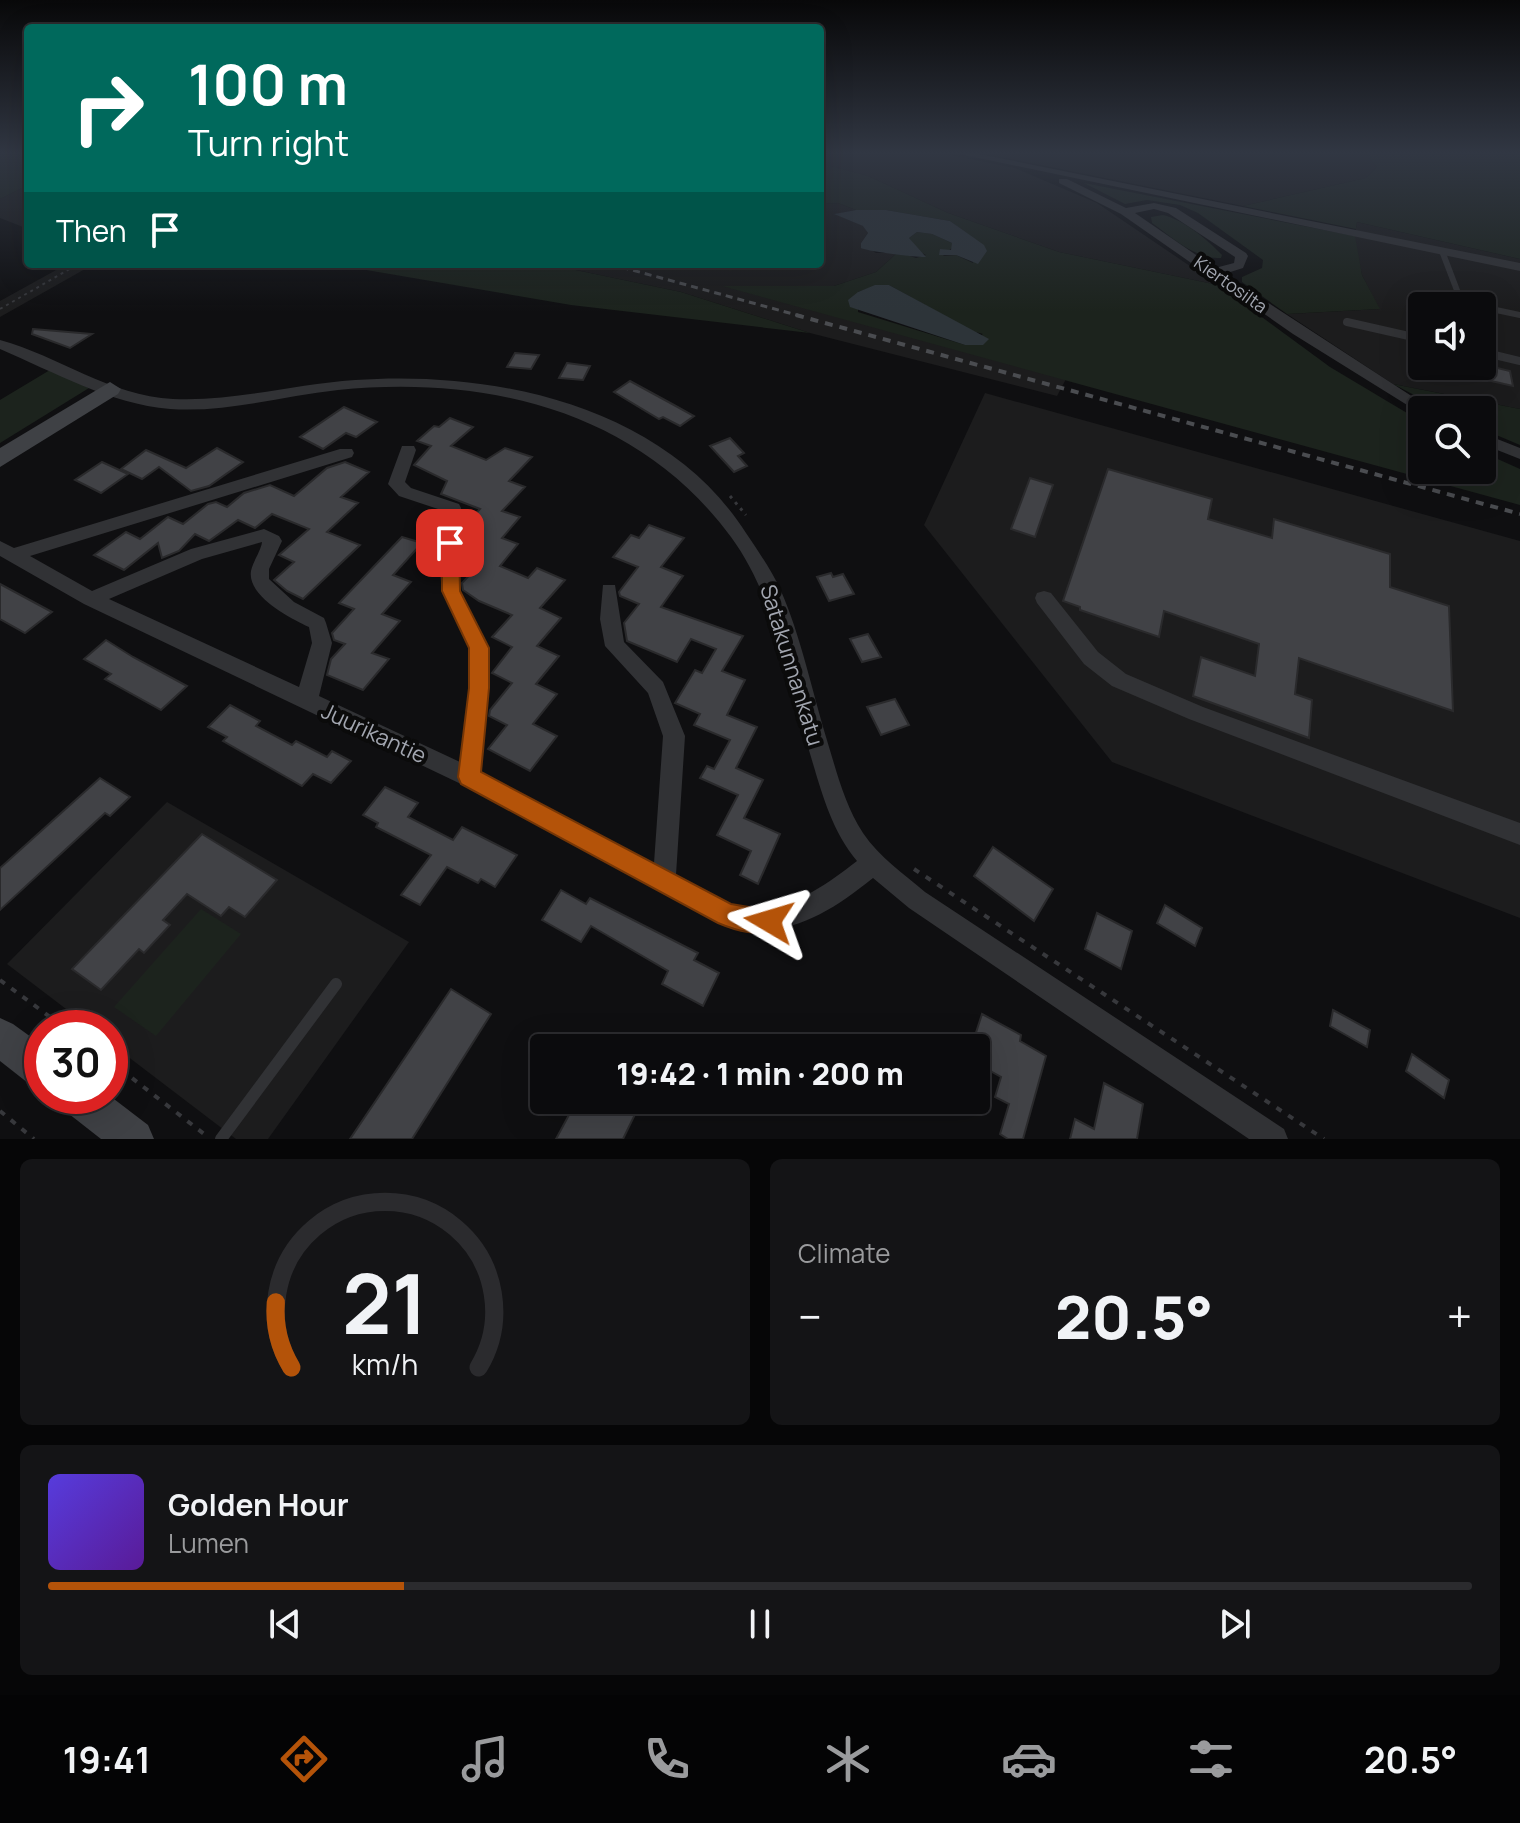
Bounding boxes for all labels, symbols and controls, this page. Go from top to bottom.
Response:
text: 100 m [188,45,348,122]
icon: right [56,56,160,160]
text: Turn right [188,118,349,167]
icon: arrive [143,208,187,252]
text: Then [56,210,127,251]
street label: Kiertosilta [1190,250,1272,318]
map controls [1408,292,1496,484]
button: sound [1408,292,1496,380]
button: search [1408,396,1496,484]
pin [416,509,484,577]
icon: arrive [428,521,472,565]
street label: Satakunnankatu [753,581,831,749]
street label: Juurikantie [317,696,431,770]
position arrow [727,879,811,963]
speed limit sign: 30 [24,1010,128,1114]
text: 19:42 · 1 min · 200 m [616,1053,904,1094]
text: Climate [798,1235,890,1271]
text: 21 [342,1245,428,1359]
text: 20.5° [1055,1275,1213,1357]
text: − [798,1286,822,1346]
text: + [1447,1286,1472,1346]
text: km/h [352,1345,418,1384]
text: Golden Hour [168,1484,349,1525]
text: Lumen [168,1525,249,1561]
icon: previous [263,1602,307,1646]
icon: pause [738,1602,782,1646]
icon: next [1213,1602,1257,1646]
icon: directions [276,1731,332,1787]
icon: music [457,1731,513,1787]
icon: phone [639,1731,695,1787]
icon: climate [820,1731,876,1787]
icon: car [1001,1731,1057,1787]
icon: filters [1183,1731,1239,1787]
text: 19:41 [63,1735,151,1784]
text: 20.5° [1364,1735,1457,1784]

